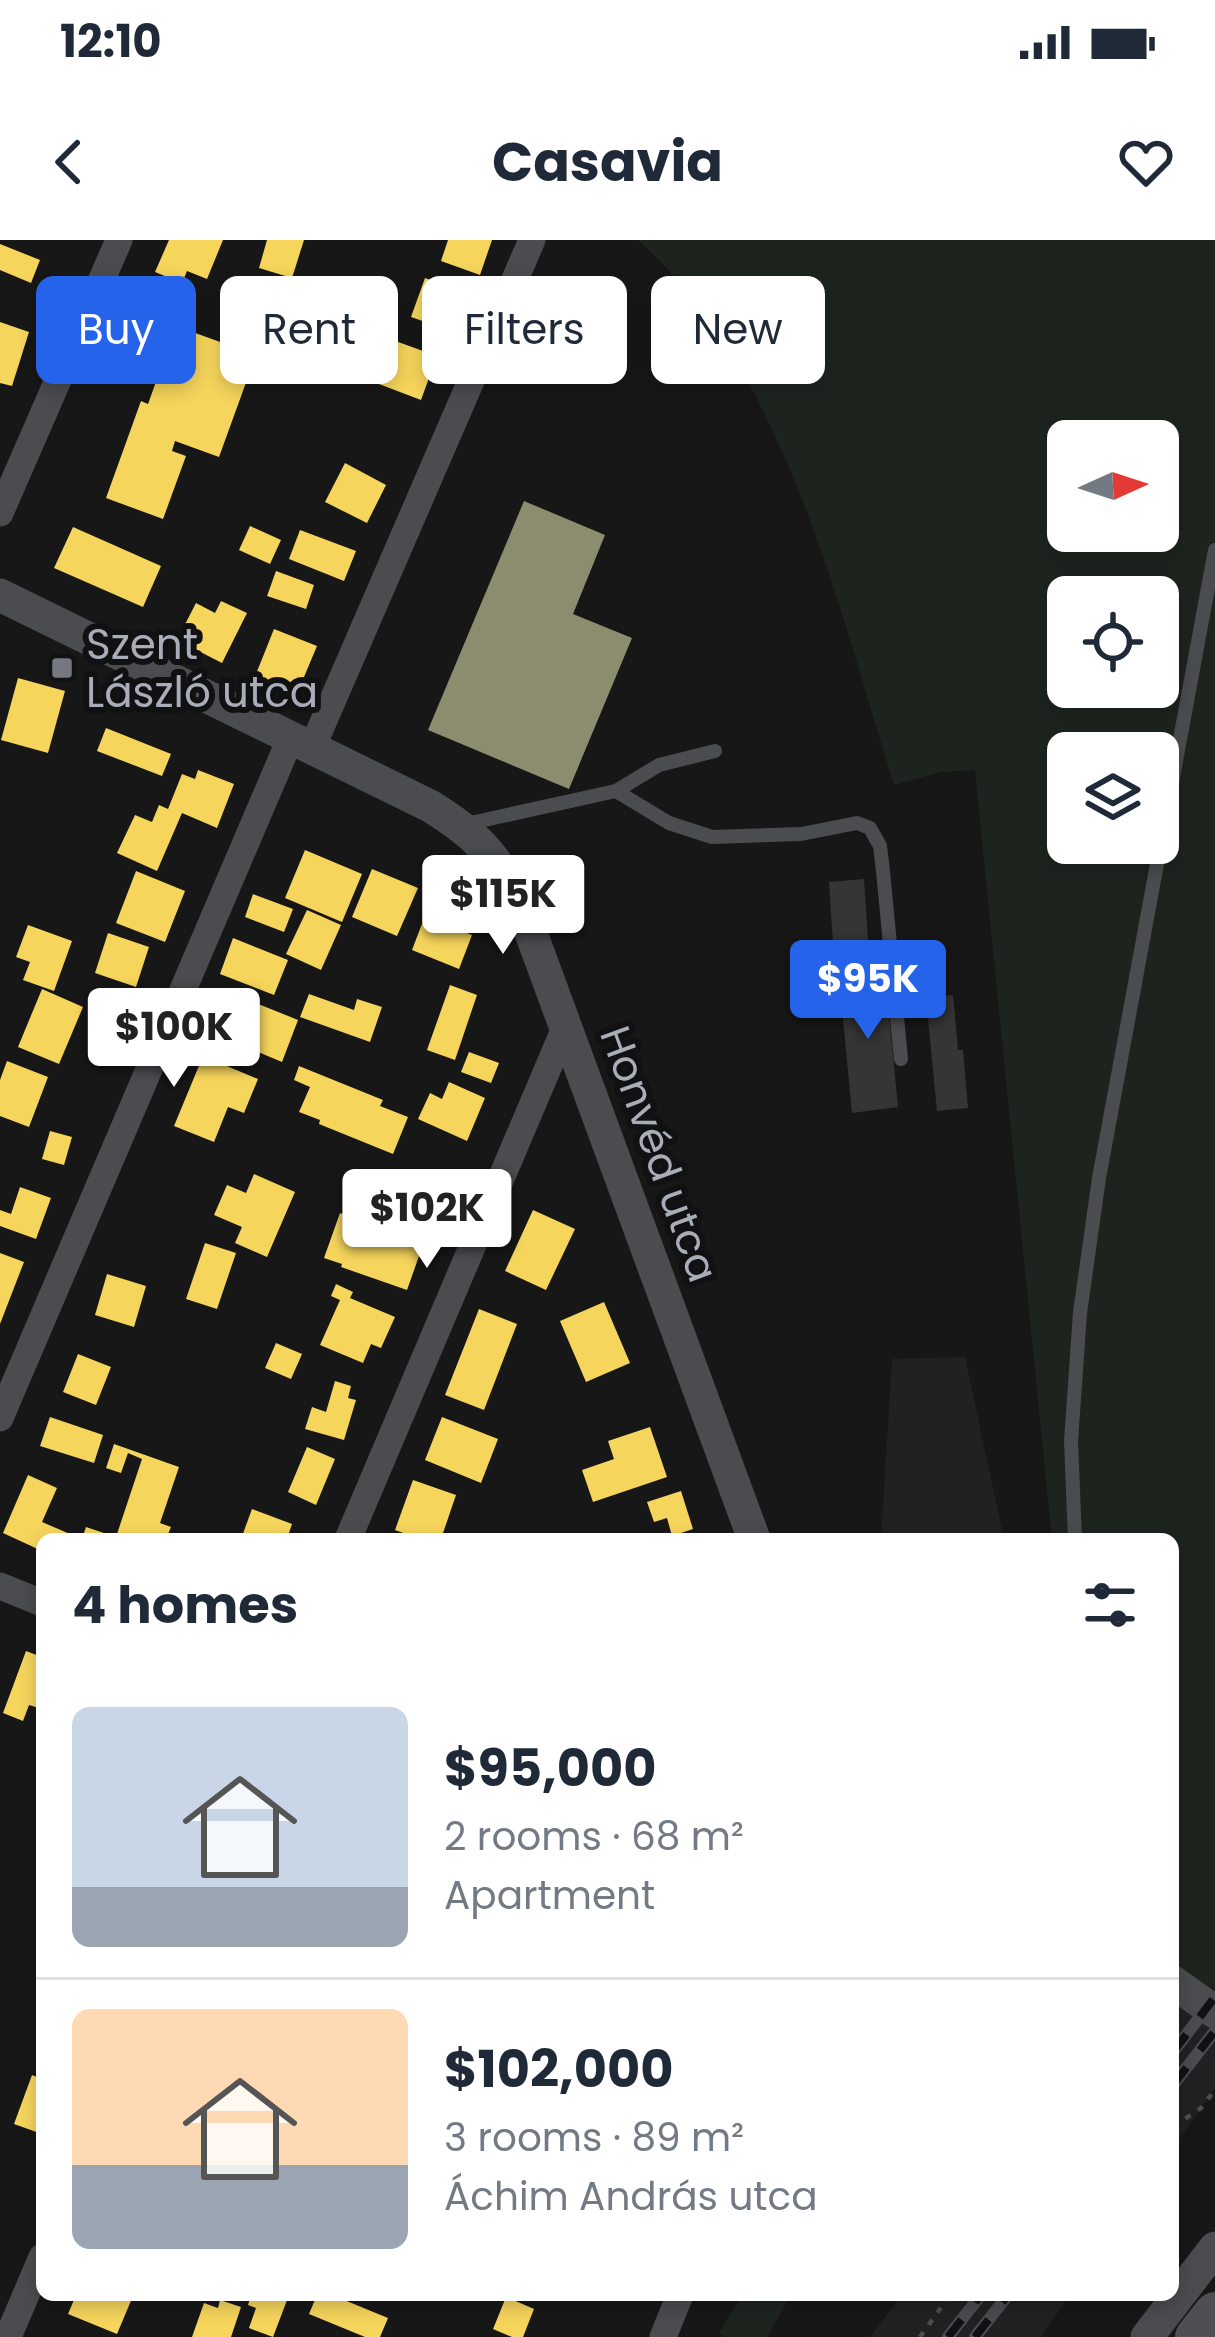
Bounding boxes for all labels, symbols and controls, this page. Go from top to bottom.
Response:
text: 12:10 [60,10,162,73]
text: Casavia [492,124,723,200]
icon: back [36,129,102,195]
icon: heart [1113,129,1179,195]
chip: Buy [36,276,196,384]
chip: Rent [220,276,398,384]
chip: Filters [422,276,627,384]
chip: New [651,276,825,384]
north arrow [1047,420,1179,552]
map controls [1047,420,1179,864]
button: locate [1047,576,1179,708]
place label: Szent László utca [86,615,318,722]
marker: Szent László utca [49,655,75,681]
button: layers [1047,732,1179,864]
pin: $115K [419,855,587,957]
text: $115K [449,866,557,921]
pin: $95K [797,940,939,1042]
text: $95K [817,951,919,1006]
pin: $100K [90,988,258,1090]
text: $100K [115,999,233,1054]
street label: Honvéd utca [585,1018,733,1290]
pin: $102K [343,1169,511,1271]
text: $102K [369,1180,485,1235]
text: 4 homes [72,1569,298,1641]
icon: filters [1077,1572,1143,1638]
text: $95,000 [444,1732,656,1804]
icon: home [168,1755,312,1899]
text: 2 rooms · 68 m² [444,1809,744,1864]
text: Apartment [444,1868,655,1923]
text: $102,000 [444,2033,674,2105]
icon: home [168,2057,312,2201]
text: 3 rooms · 89 m² [444,2110,744,2165]
text: Áchim András utca [444,2169,818,2224]

